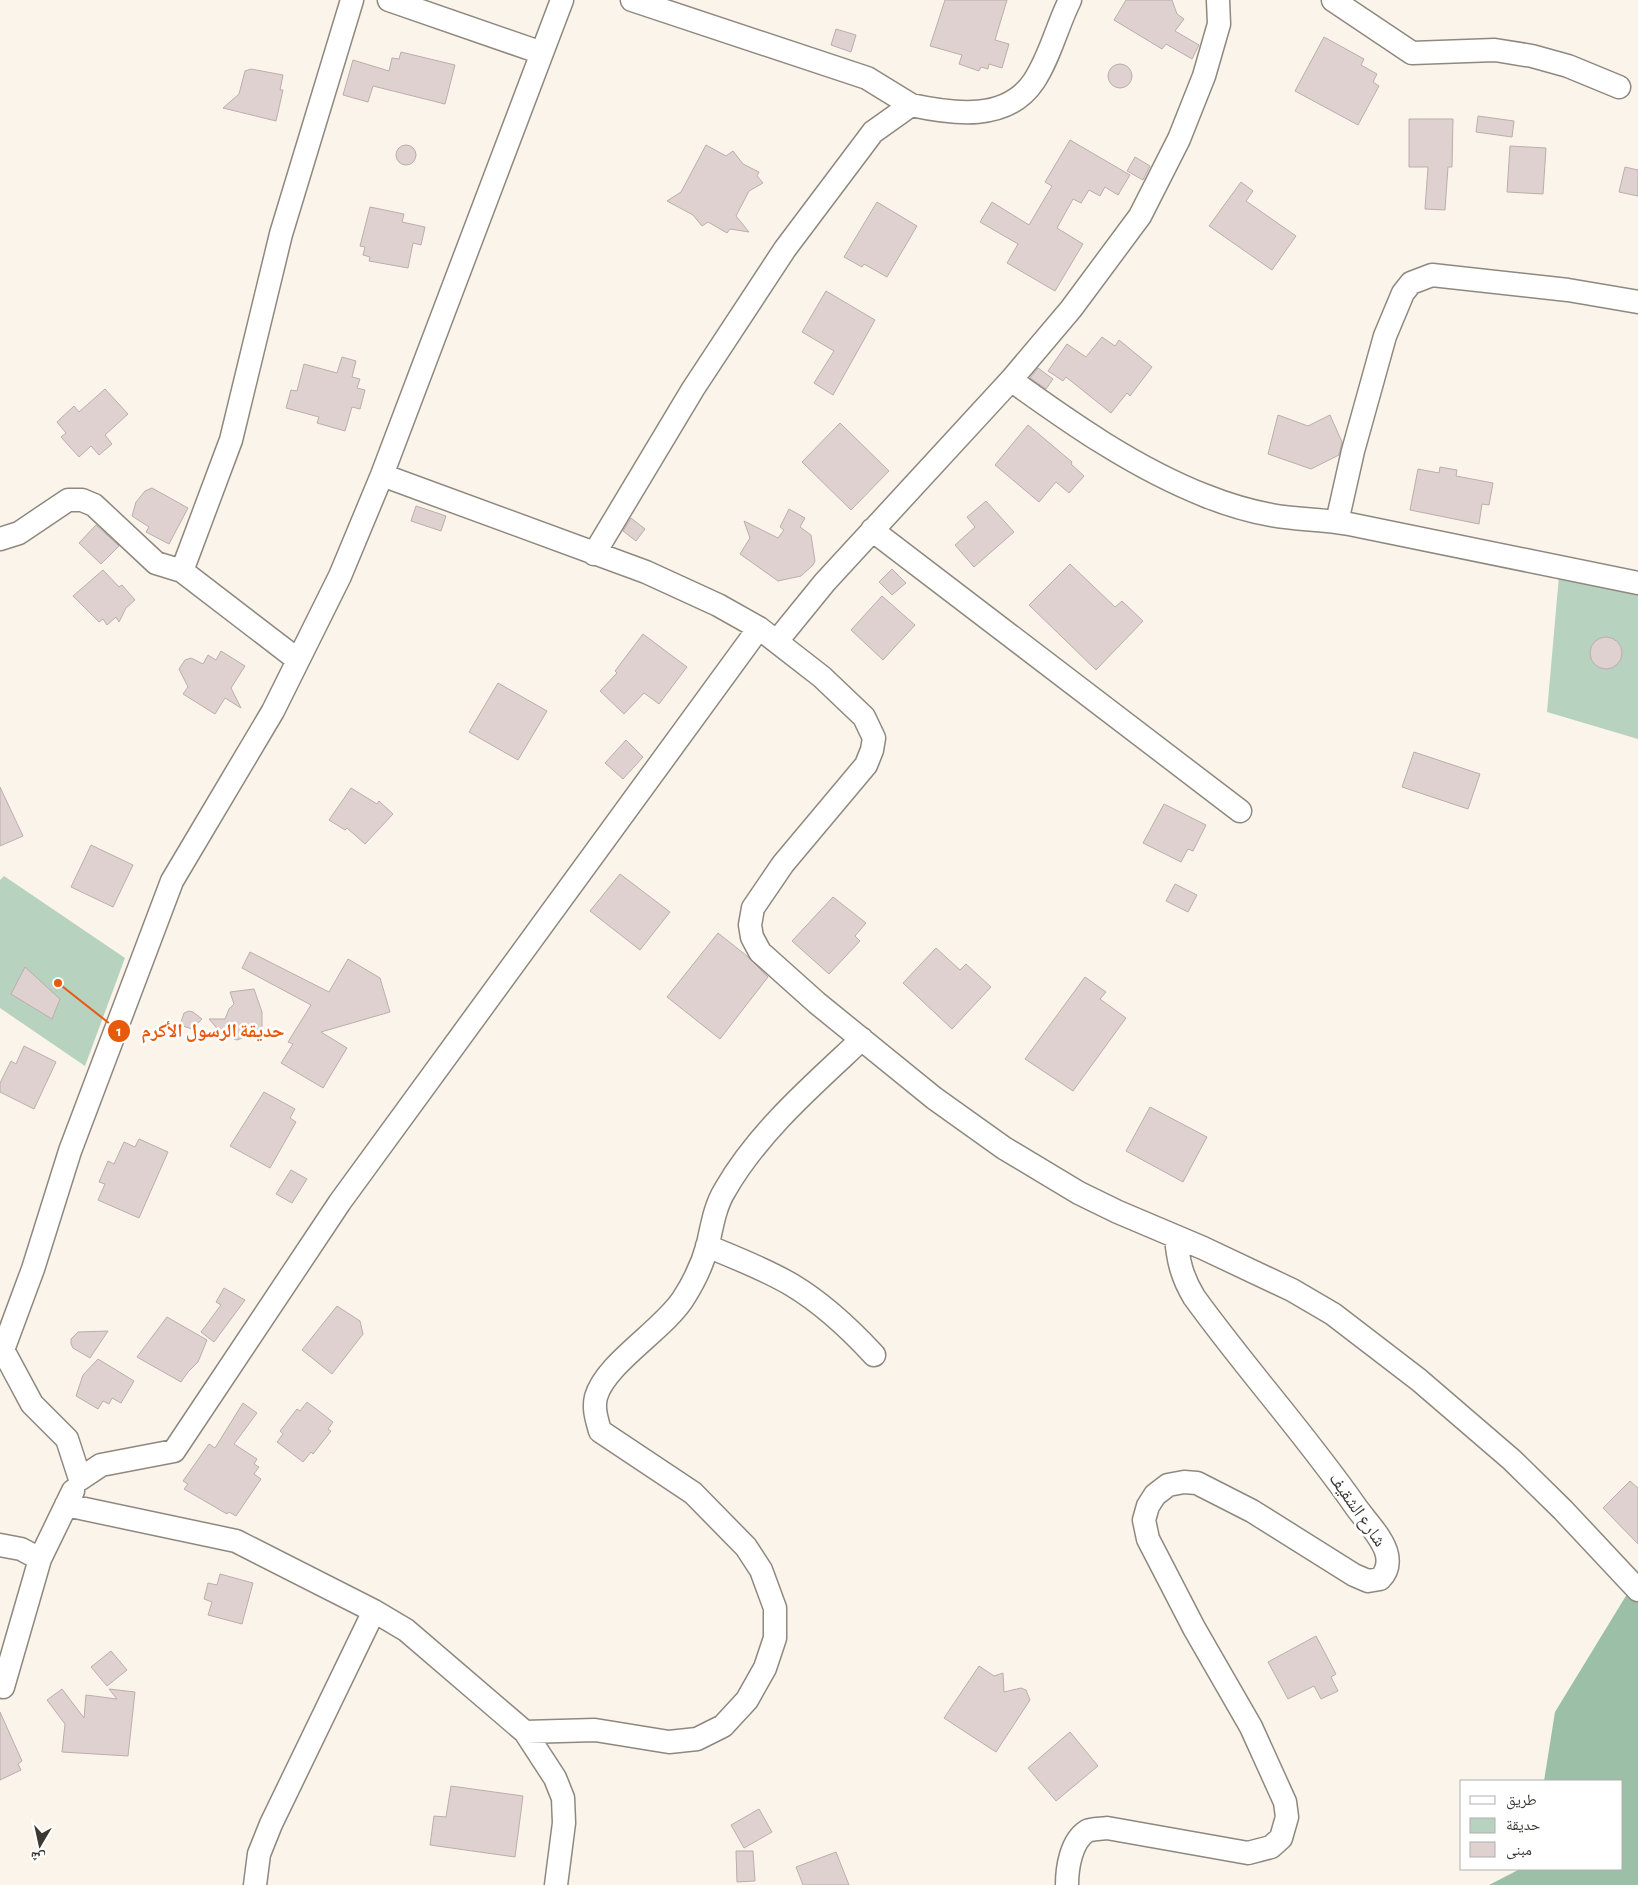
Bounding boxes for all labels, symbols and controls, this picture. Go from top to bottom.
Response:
callout: حديقة الرسول الأكرم [106,1014,294,1048]
text: حديقة الرسول الأكرم [142,1021,284,1044]
text: 1 [116,1024,122,1039]
street label: شارع الشقيف [1324,1470,1389,1551]
legend [1460,1780,1623,1870]
text: طريق [1506,1793,1537,1810]
text: حديقة [1506,1818,1541,1833]
north arrow [15,1820,65,1870]
text: مبنى [1506,1843,1532,1860]
text: ش [30,1848,47,1865]

